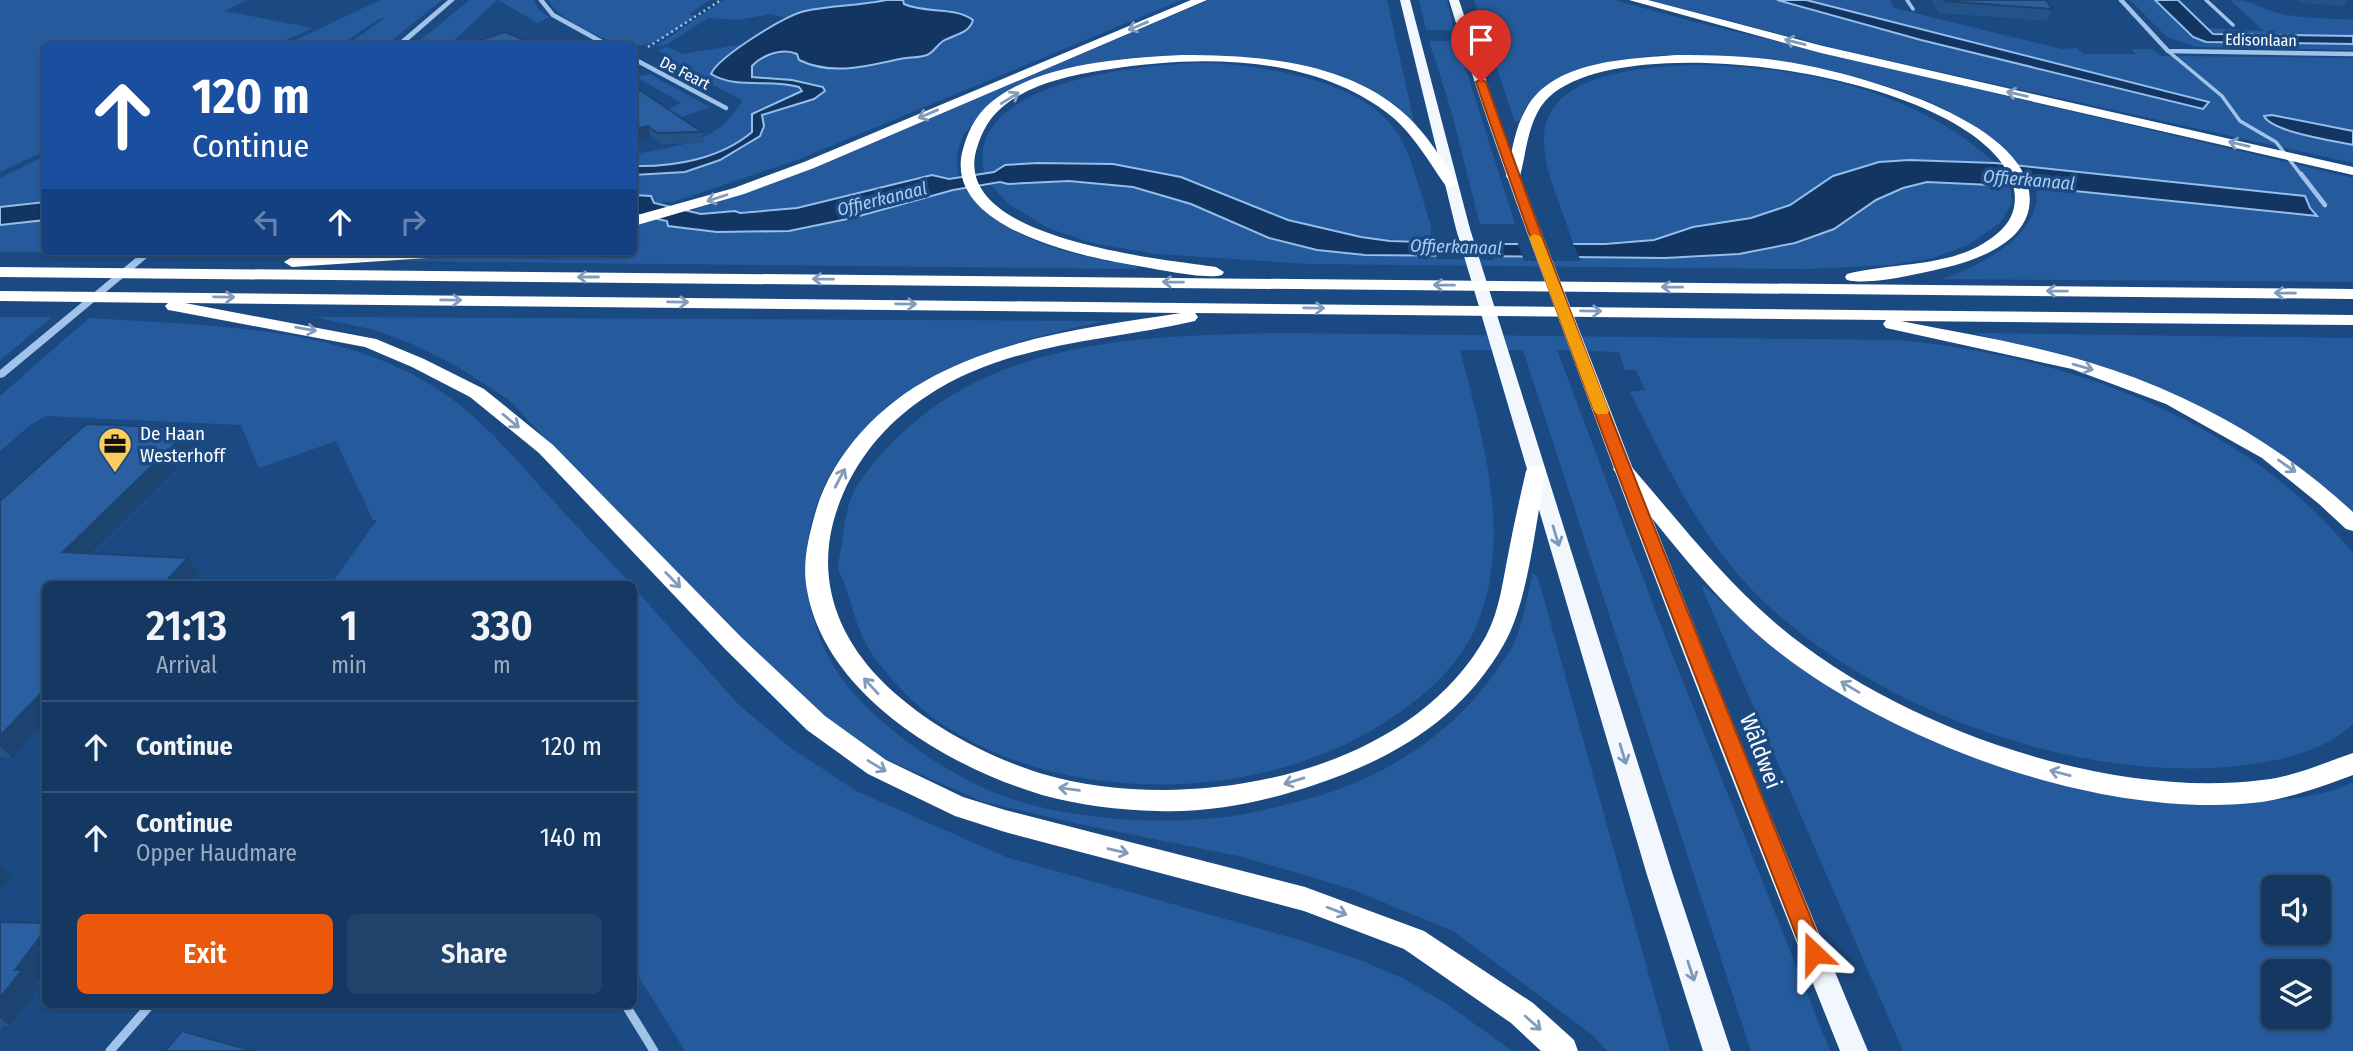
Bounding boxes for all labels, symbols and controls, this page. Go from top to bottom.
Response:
pin [1451,10,1511,82]
one-way arrow [1128,21,1150,34]
icon: arrive [1462,21,1500,59]
street label: Edisonlaan [2225,30,2297,50]
one-way arrow [1784,35,1807,48]
street label: De Feart [657,52,714,94]
text: 120 m [192,67,310,126]
icon: ahead [77,70,168,161]
one-way arrow [2006,86,2029,100]
one-way arrow [999,90,1019,104]
one-way arrow [918,109,940,122]
text: Continue [192,127,309,165]
one-way arrow [2228,137,2251,151]
water label: Offierkanaal [1982,165,2076,195]
water label: Offierkanaal [835,177,929,221]
one-way arrow [706,192,728,205]
icon: left [248,203,286,241]
icon: ahead [321,203,359,241]
icon: right [394,203,432,241]
water label: Offierkanaal [1410,234,1503,260]
one-way arrow [576,270,599,284]
one-way arrow [812,272,835,286]
one-way arrow [1162,275,1185,289]
one-way arrow [1433,278,1456,292]
one-way arrow [1660,280,1683,294]
one-way arrow [2046,284,2069,298]
one-way arrow [2274,286,2297,300]
one-way arrow [212,291,235,304]
one-way arrow [439,293,462,307]
one-way arrow [667,295,690,309]
one-way arrow [894,297,917,311]
one-way arrow [1303,301,1326,315]
one-way arrow [1579,304,1602,318]
one-way arrow [294,323,317,337]
one-way arrow [2072,361,2094,374]
one-way arrow [502,413,520,429]
place label: De Haan Westerhoff [140,422,226,467]
office icon: De Haan Westerhoff [96,425,134,474]
one-way arrow [2277,459,2296,474]
one-way arrow [834,468,847,489]
one-way arrow [1550,525,1563,547]
one-way arrow [664,572,681,589]
text: 21:13 [146,601,227,651]
text: 1 [340,601,358,651]
text: 330 [471,601,533,651]
text: Arrival [156,651,217,679]
text: min [331,651,367,679]
text: m [493,651,511,679]
one-way arrow [863,677,880,694]
one-way arrow [1840,680,1860,694]
street label: Wâldwei [1734,710,1788,792]
icon: ahead [77,728,115,766]
text: Continue [136,731,233,762]
text: 120 m [541,731,602,762]
one-way arrow [1617,742,1630,764]
one-way arrow [867,759,887,773]
one-way arrow [2049,766,2071,779]
one-way arrow [1283,775,1305,788]
one-way arrow [1058,782,1081,795]
text: Continue [136,808,233,839]
icon: ahead [77,819,115,857]
text: 140 m [540,822,602,853]
text: Opper Haudmare [136,839,297,867]
one-way arrow [1106,845,1129,858]
map controls [2261,875,2331,1029]
button: sound [2261,875,2331,945]
one-way arrow [1326,905,1348,918]
button: Exit [77,914,333,994]
button: Share [347,914,602,994]
position arrow [1777,916,1851,990]
one-way arrow [1686,959,1698,981]
button: layers [2261,959,2331,1029]
one-way arrow [1524,1015,1541,1032]

